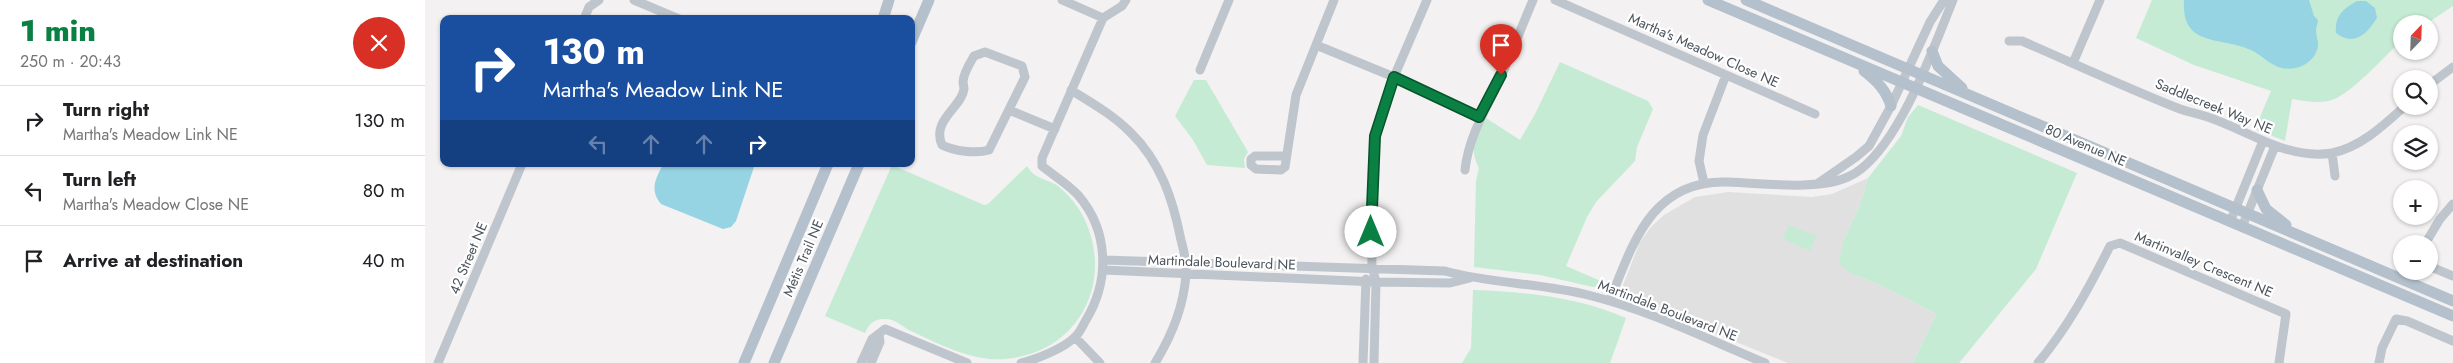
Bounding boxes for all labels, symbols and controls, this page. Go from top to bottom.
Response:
street label: Martha's Meadow Close NE [1626,8,1782,92]
text: 1 min [20,9,96,52]
north arrow [2393,15,2437,60]
map controls [2393,15,2438,280]
button: close [353,17,405,69]
pin [1480,24,1522,75]
text: 130 m [543,27,645,77]
icon: arrive [1487,31,1515,59]
icon: right [460,35,525,100]
text: 250 m · 20:43 [20,50,121,73]
button: search [2393,70,2438,115]
text: Martha's Meadow Link NE [543,73,783,105]
street label: Saddlecreek Way NE [2152,73,2276,139]
text: Turn right [63,96,149,123]
icon: right [20,107,48,135]
text: 130 m [354,107,405,134]
street label: 80 Avenue NE [2042,119,2130,171]
text: Martha's Meadow Link NE [63,123,238,146]
button: layers [2393,125,2438,170]
icon: left [584,130,612,158]
icon: ahead [637,130,665,158]
icon: ahead [690,130,718,158]
icon: right [743,130,771,158]
text: Turn left [63,166,136,193]
icon: left [20,177,48,205]
text: 80 m [363,177,405,204]
button: + [2393,180,2438,225]
text: Martha's Meadow Close NE [63,193,249,216]
position arrow [1344,205,1396,257]
street label: Métis Trail NE [778,216,828,300]
street label: 42 Street NE [444,219,492,297]
street label: Martinvalley Crescent NE [2132,226,2276,302]
button: − [2393,235,2438,280]
icon: arrive [20,247,48,275]
text: Arrive at destination [63,247,243,274]
text: 40 m [362,247,405,274]
street label: Martindale Boulevard NE [1148,249,1296,275]
street label: Martindale Boulevard NE [1595,274,1741,346]

